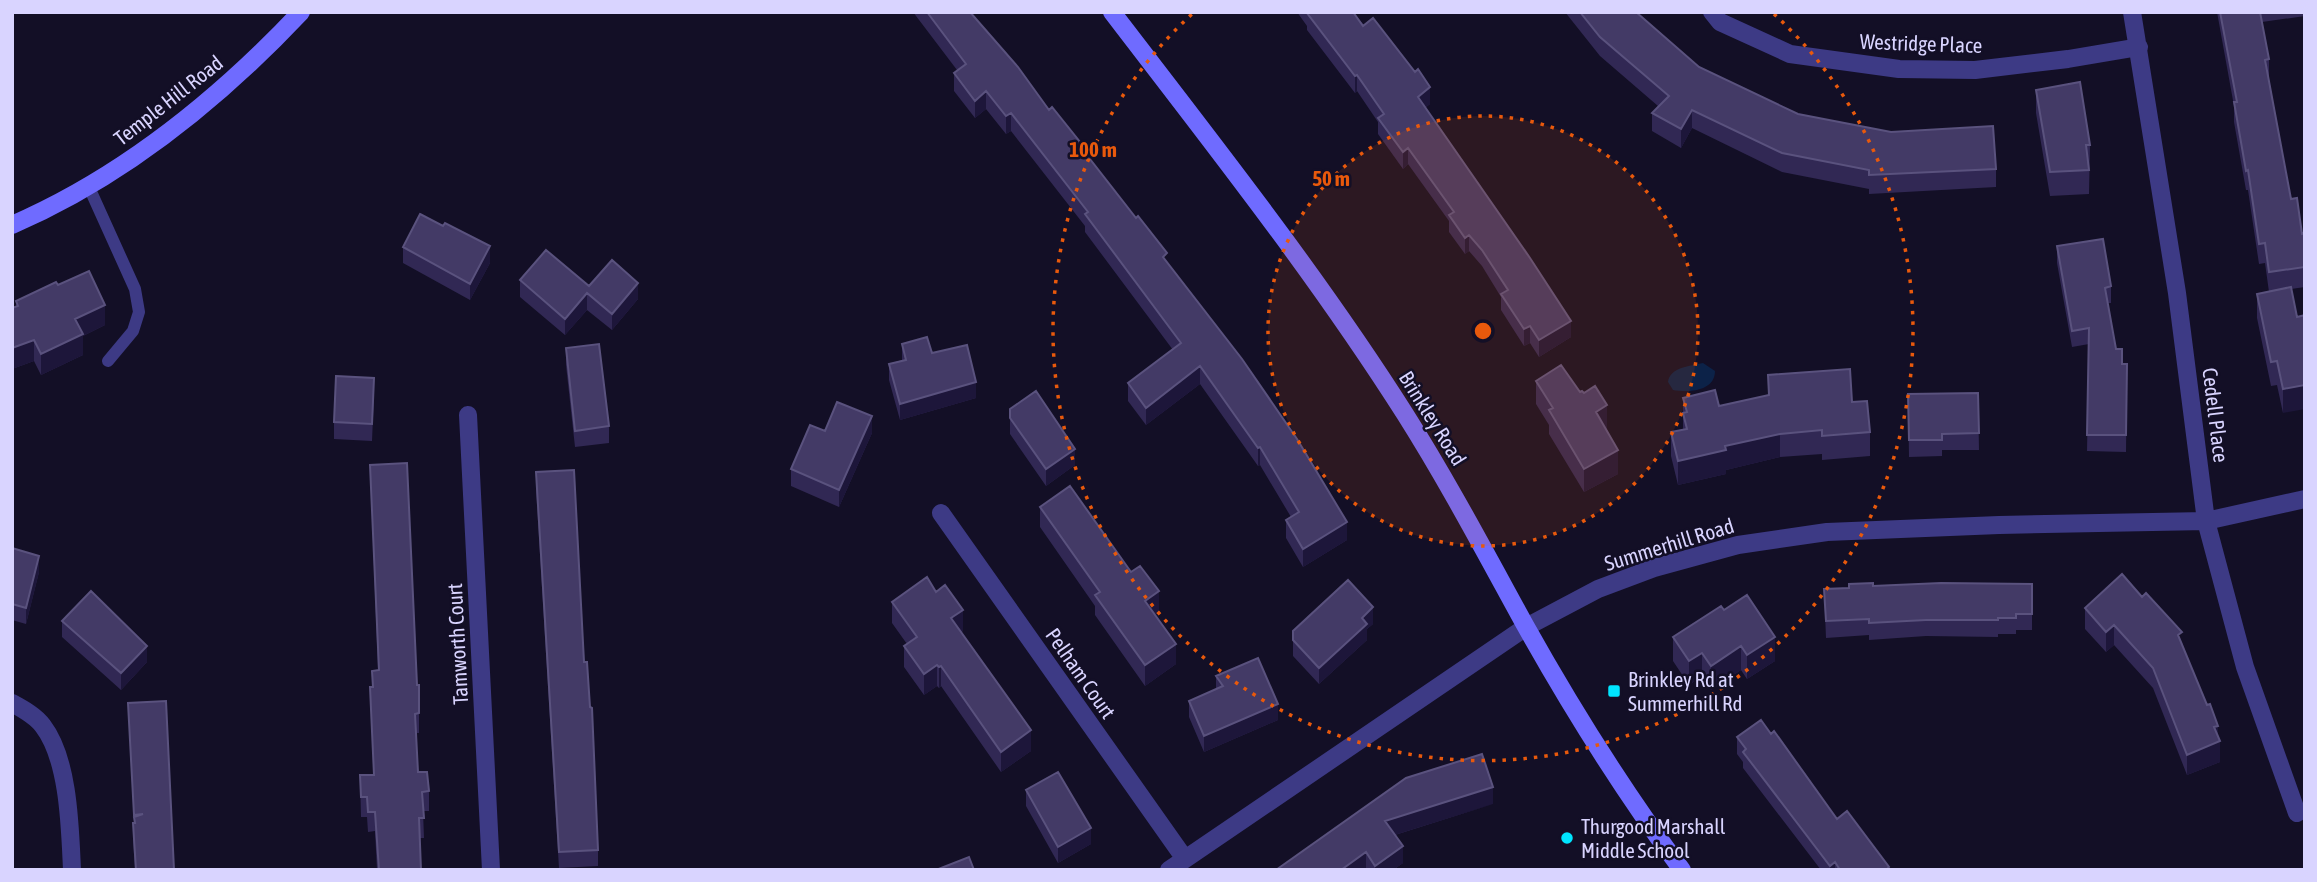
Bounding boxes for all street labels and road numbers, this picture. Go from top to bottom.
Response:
street label: Westridge Place [1859,29,1983,57]
street label: Temple Hill Road [109,50,227,150]
street label: Brinkley Road [1395,366,1471,470]
street label: Cedell Place [2198,366,2234,464]
street label: Summerhill Road [1601,513,1737,575]
street label: Tamworth Court [442,583,472,705]
street label: Pelham Court [1041,623,1121,723]

